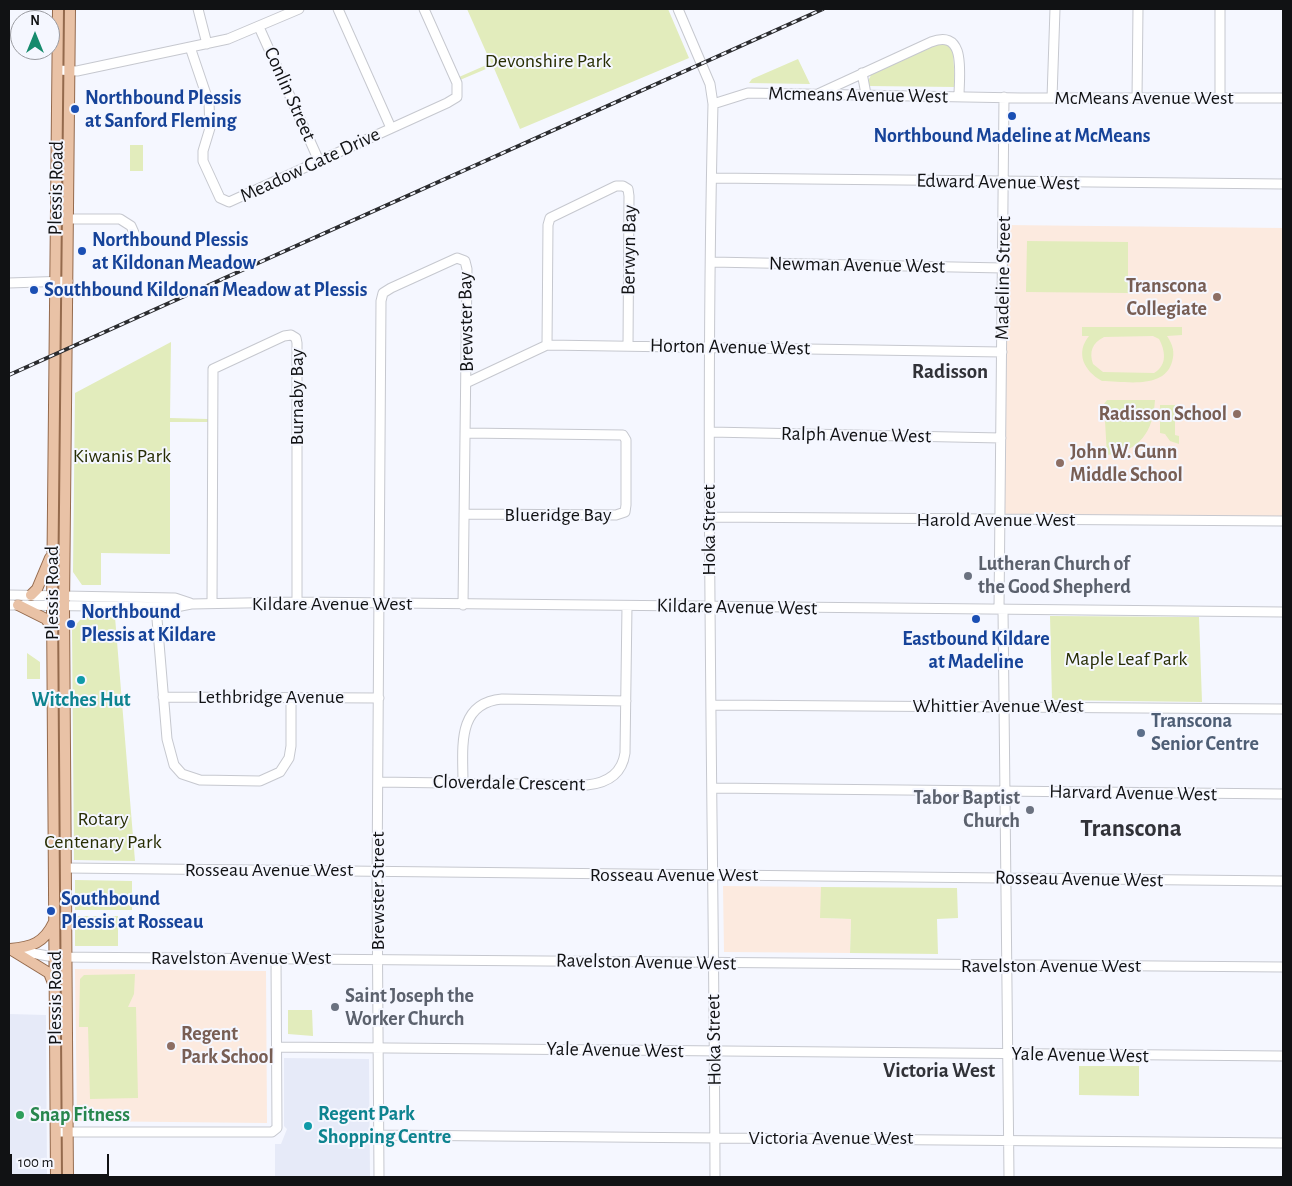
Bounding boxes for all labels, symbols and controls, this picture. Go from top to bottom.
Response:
north arrow [10,10,60,60]
text: N [30,14,40,28]
street label: Conlin Street [259,43,321,145]
park label: Devonshire Park [485,49,611,73]
street label: Mcmeans Avenue West [768,81,948,109]
place label: Northbound Plessis at Sanford Fleming [85,86,242,133]
street label: McMeans Avenue West [1054,86,1234,110]
marker: Northbound Plessis at Sanford Fleming [69,103,81,115]
marker: Northbound Madeline at McMeans [1006,110,1018,122]
street label: Meadow Gate Drive [236,122,384,208]
place label: Northbound Madeline at McMeans [874,124,1150,148]
street label: Plessis Road [43,140,69,236]
street label: Edward Avenue West [916,169,1080,195]
street label: Berwyn Bay [616,205,642,295]
street label: Madeline Street [990,216,1016,340]
place label: Northbound Plessis at Kildonan Meadow [92,228,256,275]
marker: Northbound Plessis at Kildonan Meadow [76,245,88,257]
street label: Newman Avenue West [769,251,945,279]
street label: Brewster Bay [453,272,479,372]
place label: Transcona Collegiate [1126,274,1207,321]
place label: Southbound Kildonan Meadow at Plessis [44,278,368,302]
marker: Southbound Kildonan Meadow at Plessis [28,284,40,296]
marker: Transcona Collegiate [1211,291,1223,303]
street label: Horton Avenue West [650,334,810,360]
street label: Burnaby Bay [285,349,309,445]
district label: Radisson [912,359,988,385]
place label: Radisson School [1098,402,1227,426]
marker: Radisson School [1231,408,1243,420]
street label: Ralph Avenue West [781,422,931,448]
place label: John W. Gunn Middle School [1070,440,1183,487]
park label: Kiwanis Park [73,444,171,468]
marker: John W. Gunn Middle School [1054,457,1066,469]
street label: Hoka Street [697,484,721,576]
street label: Blueridge Bay [504,503,612,527]
street label: Harold Avenue West [917,508,1075,532]
street label: Plessis Road [40,546,64,640]
place label: Lutheran Church of the Good Shepherd [978,552,1131,599]
marker: Lutheran Church of the Good Shepherd [962,570,974,582]
street label: Kildare Avenue West [252,592,412,616]
street label: Kildare Avenue West [656,594,818,620]
place label: Northbound Plessis at Kildare [81,600,216,647]
marker: Eastbound Kildare at Madeline [970,613,982,625]
marker: Northbound Plessis at Kildare [65,618,77,630]
place label: Eastbound Kildare at Madeline [902,627,1050,674]
park label: Maple Leaf Park [1065,647,1187,671]
marker: Witches Hut [75,674,87,686]
street label: Lethbridge Avenue [198,685,344,709]
place label: Witches Hut [31,688,131,712]
street label: Whittier Avenue West [912,694,1084,718]
place label: Transcona Senior Centre [1151,709,1259,756]
marker: Transcona Senior Centre [1135,727,1147,739]
street label: Cloverdale Crescent [433,770,585,796]
street label: Harvard Avenue West [1049,780,1217,806]
place label: Tabor Baptist Church [913,786,1020,833]
marker: Tabor Baptist Church [1024,804,1036,816]
park label: Rotary Centenary Park [44,807,162,854]
district label: Transcona [1080,813,1182,843]
street label: Brewster Street [366,831,390,951]
street label: Rosseau Avenue West [185,858,353,882]
street label: Rosseau Avenue West [590,863,758,887]
street label: Rosseau Avenue West [995,866,1163,892]
place label: Southbound Plessis at Rosseau [61,887,203,934]
marker: Southbound Plessis at Rosseau [45,905,57,917]
street label: Ravelston Avenue West [151,946,331,970]
street label: Ravelston Avenue West [556,948,736,976]
street label: Plessis Road [43,951,67,1045]
street label: Ravelston Avenue West [961,954,1141,978]
place label: Saint Joseph the Worker Church [345,984,474,1031]
street label: Hoka Street [701,994,727,1086]
marker: Saint Joseph the Worker Church [329,1001,341,1013]
place label: Regent Park School [181,1022,274,1069]
street label: Yale Avenue West [546,1037,684,1063]
marker: Regent Park School [165,1040,177,1052]
street label: Yale Avenue West [1011,1042,1149,1068]
district label: Victoria West [883,1058,995,1084]
place label: Regent Park Shopping Centre [318,1102,451,1149]
place label: Snap Fitness [30,1103,130,1127]
marker: Snap Fitness [14,1109,26,1121]
marker: Regent Park Shopping Centre [302,1120,314,1132]
street label: Victoria Avenue West [749,1126,913,1150]
scale bar [12,1144,111,1176]
text: 100 m [18,1155,53,1170]

